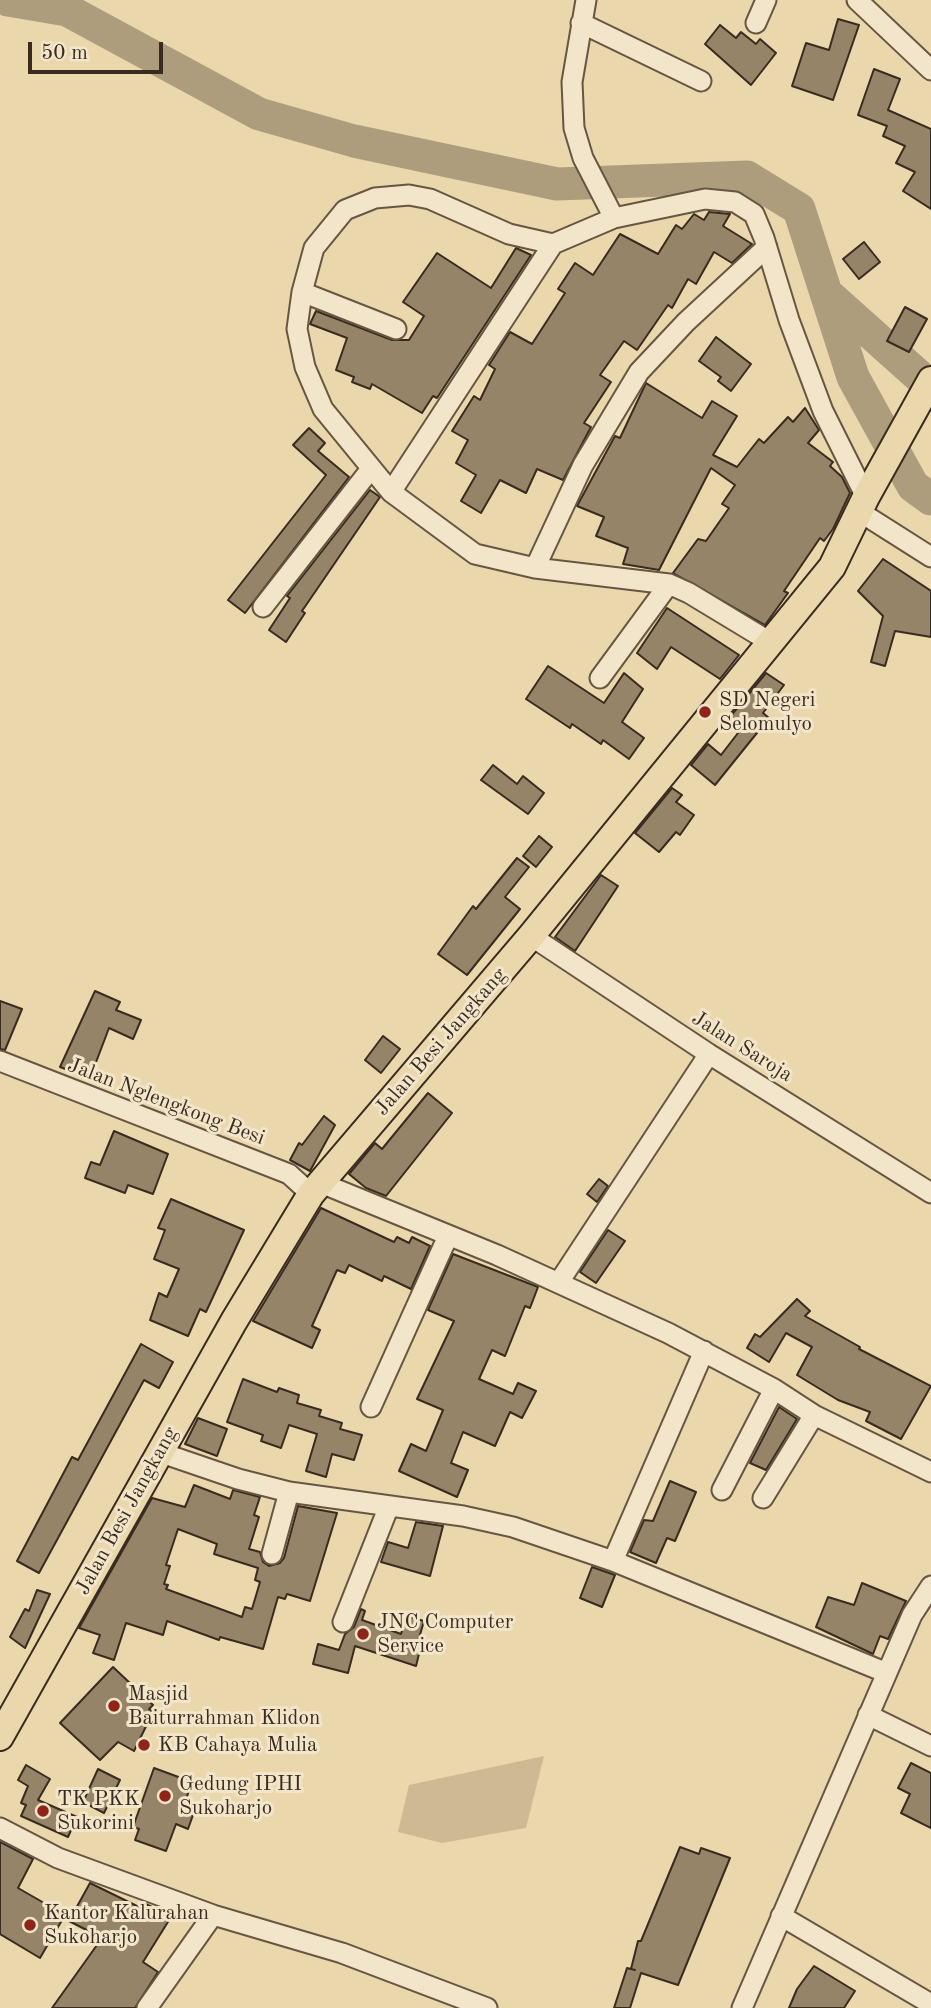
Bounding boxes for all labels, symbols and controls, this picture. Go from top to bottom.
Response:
scale bar [32,28,166,72]
text: 50 m [41,43,88,64]
place label: SD Negeri Selomulyo [719,687,815,737]
marker: SD Negeri Selomulyo [697,704,713,720]
street label: Jalan Besi Jangkang [370,963,512,1121]
street label: Jalan Saroja [687,1006,797,1088]
street label: Jalan Nglengkong Besi [64,1053,268,1151]
street label: Jalan Besi Jangkang [70,1423,184,1599]
place label: JNC Computer Service [377,1609,513,1659]
marker: JNC Computer Service [355,1626,371,1642]
place label: Masjid Baiturrahman Klidon [128,1681,320,1731]
marker: Masjid Baiturrahman Klidon [106,1698,122,1714]
place label: KB Cahaya Mulia [158,1732,317,1758]
marker: KB Cahaya Mulia [136,1737,152,1753]
place label: Gedung IPHI Sukoharjo [179,1771,302,1821]
place label: TK PKK Sukorini [57,1786,140,1836]
marker: Gedung IPHI Sukoharjo [157,1788,173,1804]
marker: TK PKK Sukorini [35,1803,51,1819]
place label: Kantor Kalurahan Sukoharjo [44,1900,209,1950]
marker: Kantor Kalurahan Sukoharjo [22,1917,38,1933]

